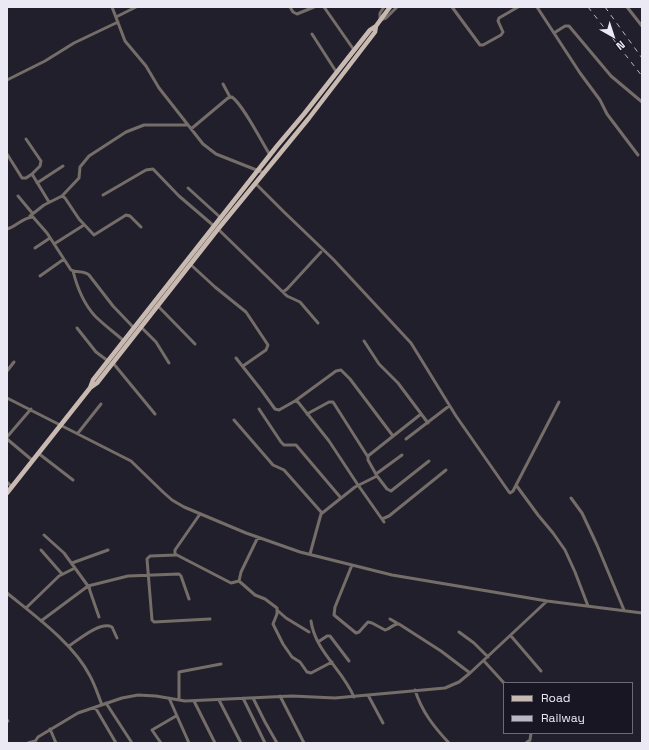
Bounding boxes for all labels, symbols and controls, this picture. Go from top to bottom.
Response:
north arrow [593,16,633,56]
text: N [613,38,628,53]
legend [503,682,633,734]
text: Road [541,690,570,706]
text: Railway [541,710,585,726]

